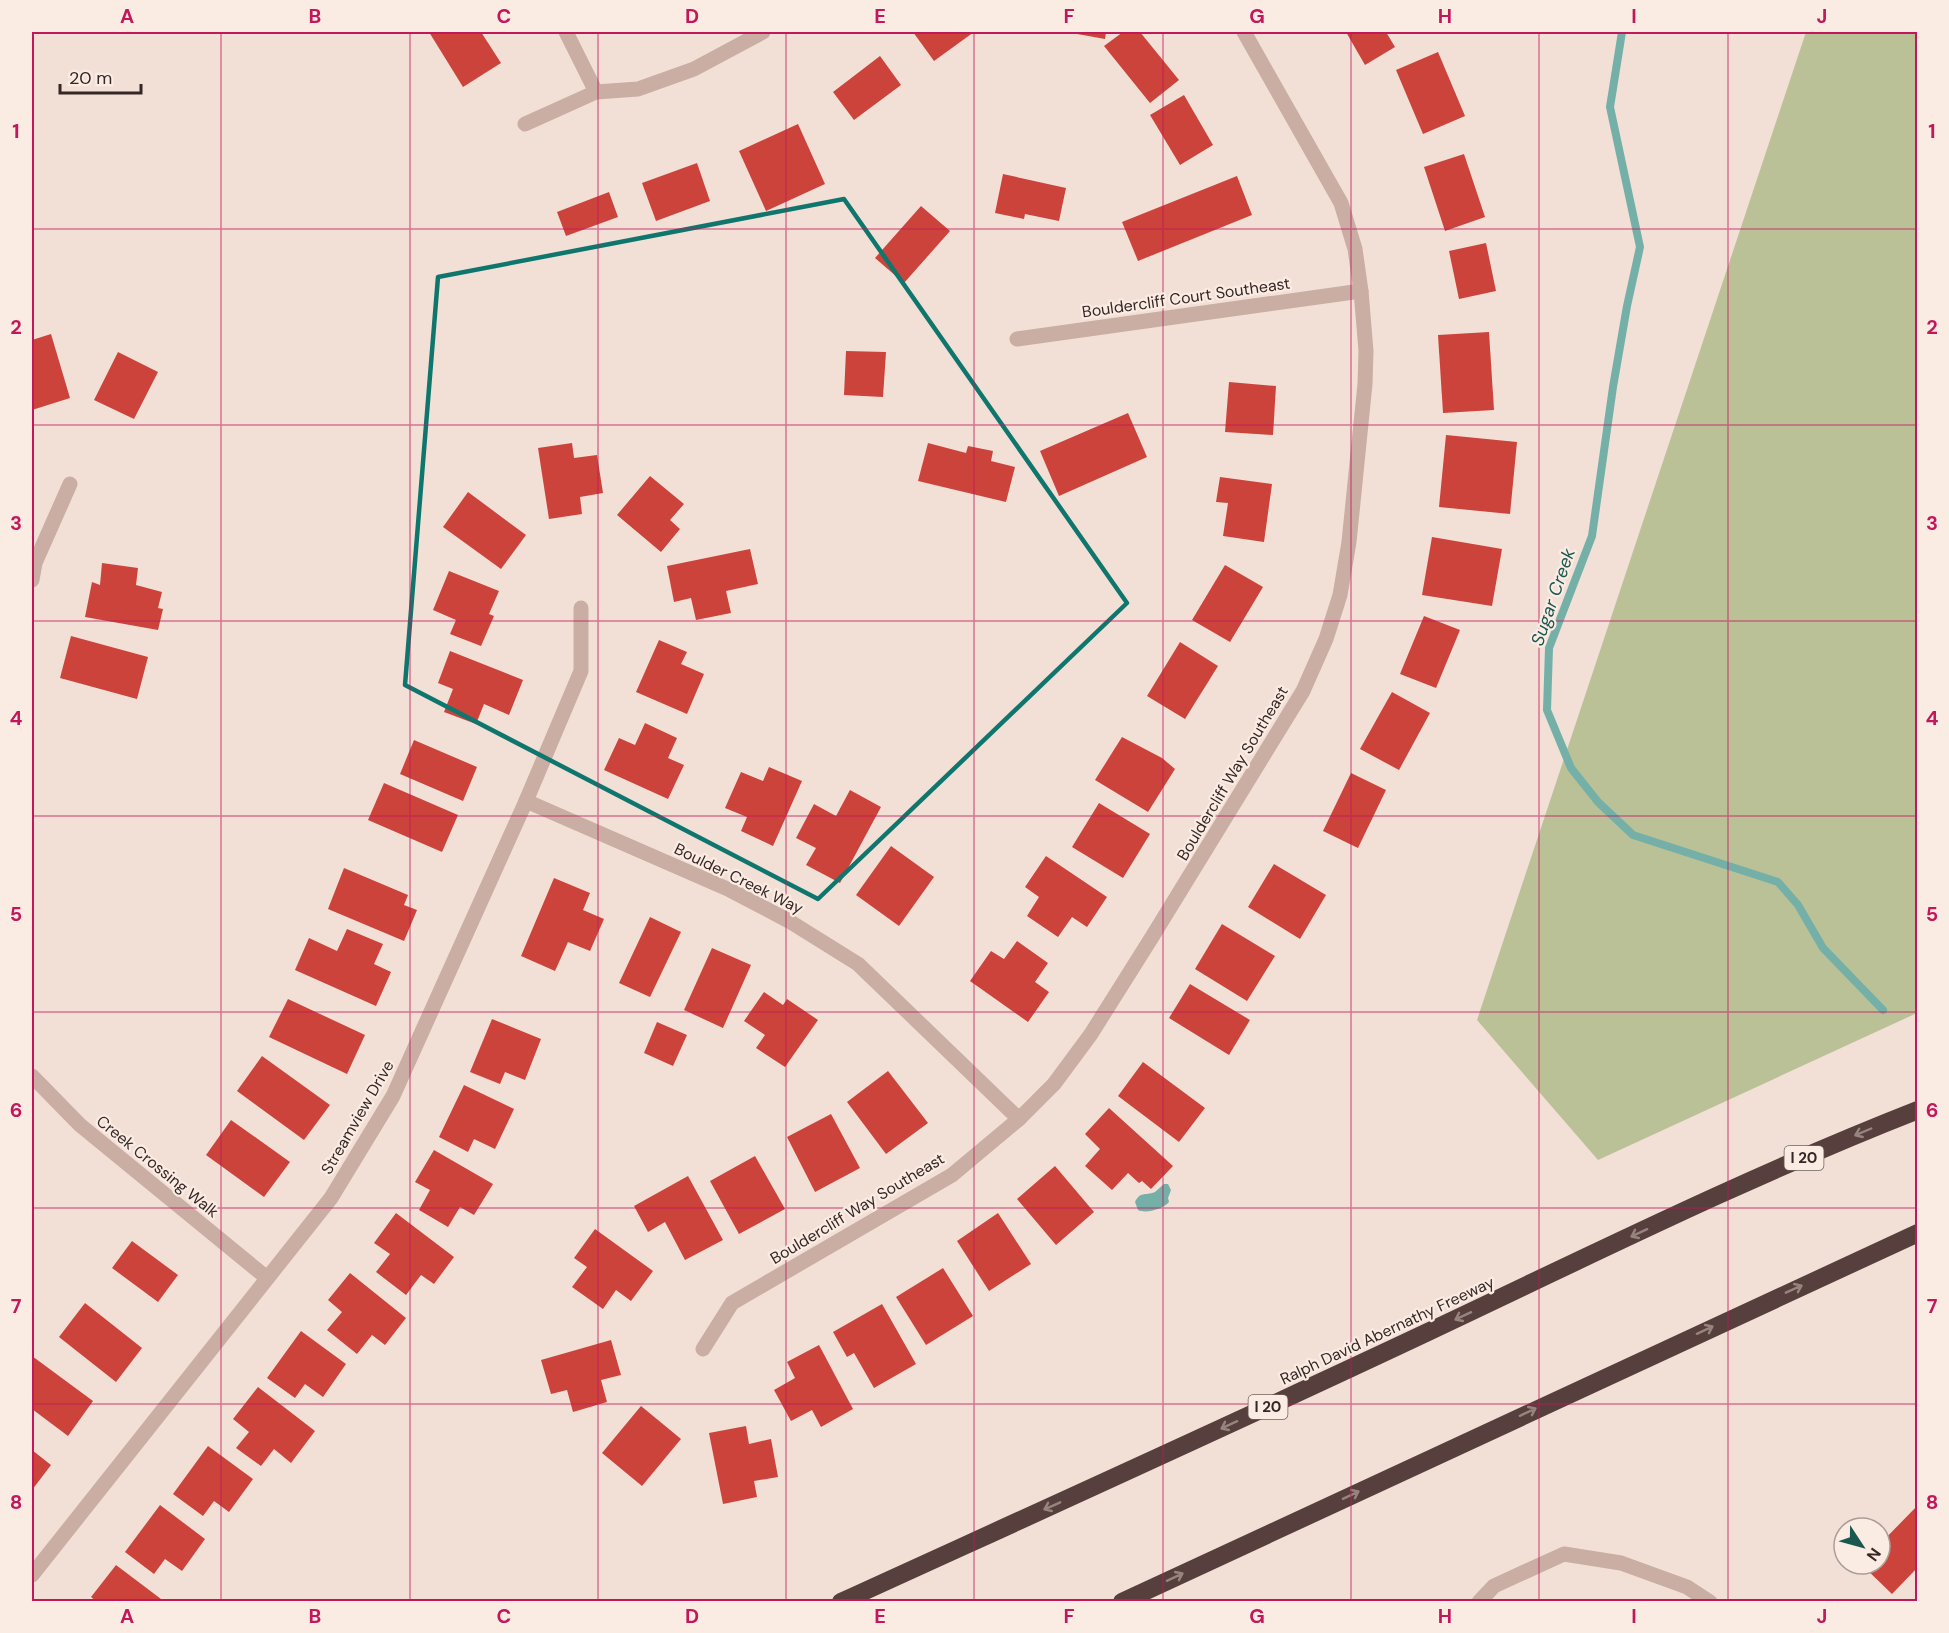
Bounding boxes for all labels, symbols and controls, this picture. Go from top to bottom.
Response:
text: A [120,3,134,29]
text: B [309,3,321,29]
text: C [497,3,511,29]
text: D [685,3,699,29]
text: E [874,3,886,29]
text: F [1063,3,1075,29]
text: G [1249,3,1265,29]
text: H [1438,3,1452,29]
text: I [1631,3,1637,29]
text: J [1817,3,1827,29]
scale bar [60,57,141,95]
text: 20 m [69,66,112,90]
text: 1 [12,118,20,144]
text: 1 [1928,118,1936,144]
street label: Bouldercliff Court Southeast [1081,272,1292,323]
text: 2 [10,314,22,340]
text: 2 [1926,314,1938,340]
text: 3 [10,510,22,536]
text: 3 [1926,510,1938,536]
water label: Sugar Creek [1525,544,1581,649]
street label: Bouldercliff Way Southeast [1172,682,1293,864]
text: 4 [10,705,23,731]
text: 4 [1926,705,1939,731]
street label: Boulder Creek Way [671,838,807,919]
text: 5 [10,901,22,927]
text: 5 [1926,901,1938,927]
street label: Streamview Drive [316,1056,399,1178]
text: 6 [10,1097,22,1123]
text: 6 [1926,1097,1938,1123]
street label: Creek Crossing Walk [92,1111,223,1222]
one-way arrow [1854,1127,1872,1138]
road number: I 20 [1784,1146,1824,1170]
street label: Bouldercliff Way Southeast [766,1148,948,1269]
one-way arrow [1631,1227,1649,1239]
street label: Ralph David Abernathy Freeway [1277,1271,1498,1389]
one-way arrow [1784,1283,1802,1295]
text: 7 [11,1293,22,1319]
text: 7 [1927,1293,1938,1319]
one-way arrow [1454,1310,1472,1322]
one-way arrow [1696,1324,1714,1335]
road number: I 20 [1248,1395,1288,1419]
one-way arrow [1519,1406,1537,1418]
one-way arrow [1221,1420,1239,1432]
one-way arrow [1342,1488,1360,1500]
text: 8 [10,1489,22,1515]
text: 8 [1926,1489,1938,1515]
one-way arrow [1043,1501,1061,1512]
north arrow [1832,1516,1892,1576]
text: N [1862,1544,1886,1565]
one-way arrow [1165,1570,1183,1582]
text: A [120,1603,134,1629]
text: B [309,1603,321,1629]
text: C [497,1603,511,1629]
text: D [685,1603,699,1629]
text: E [874,1603,886,1629]
text: F [1063,1603,1075,1629]
text: G [1249,1603,1265,1629]
text: H [1438,1603,1452,1629]
text: I [1631,1603,1637,1629]
text: J [1817,1603,1827,1629]

